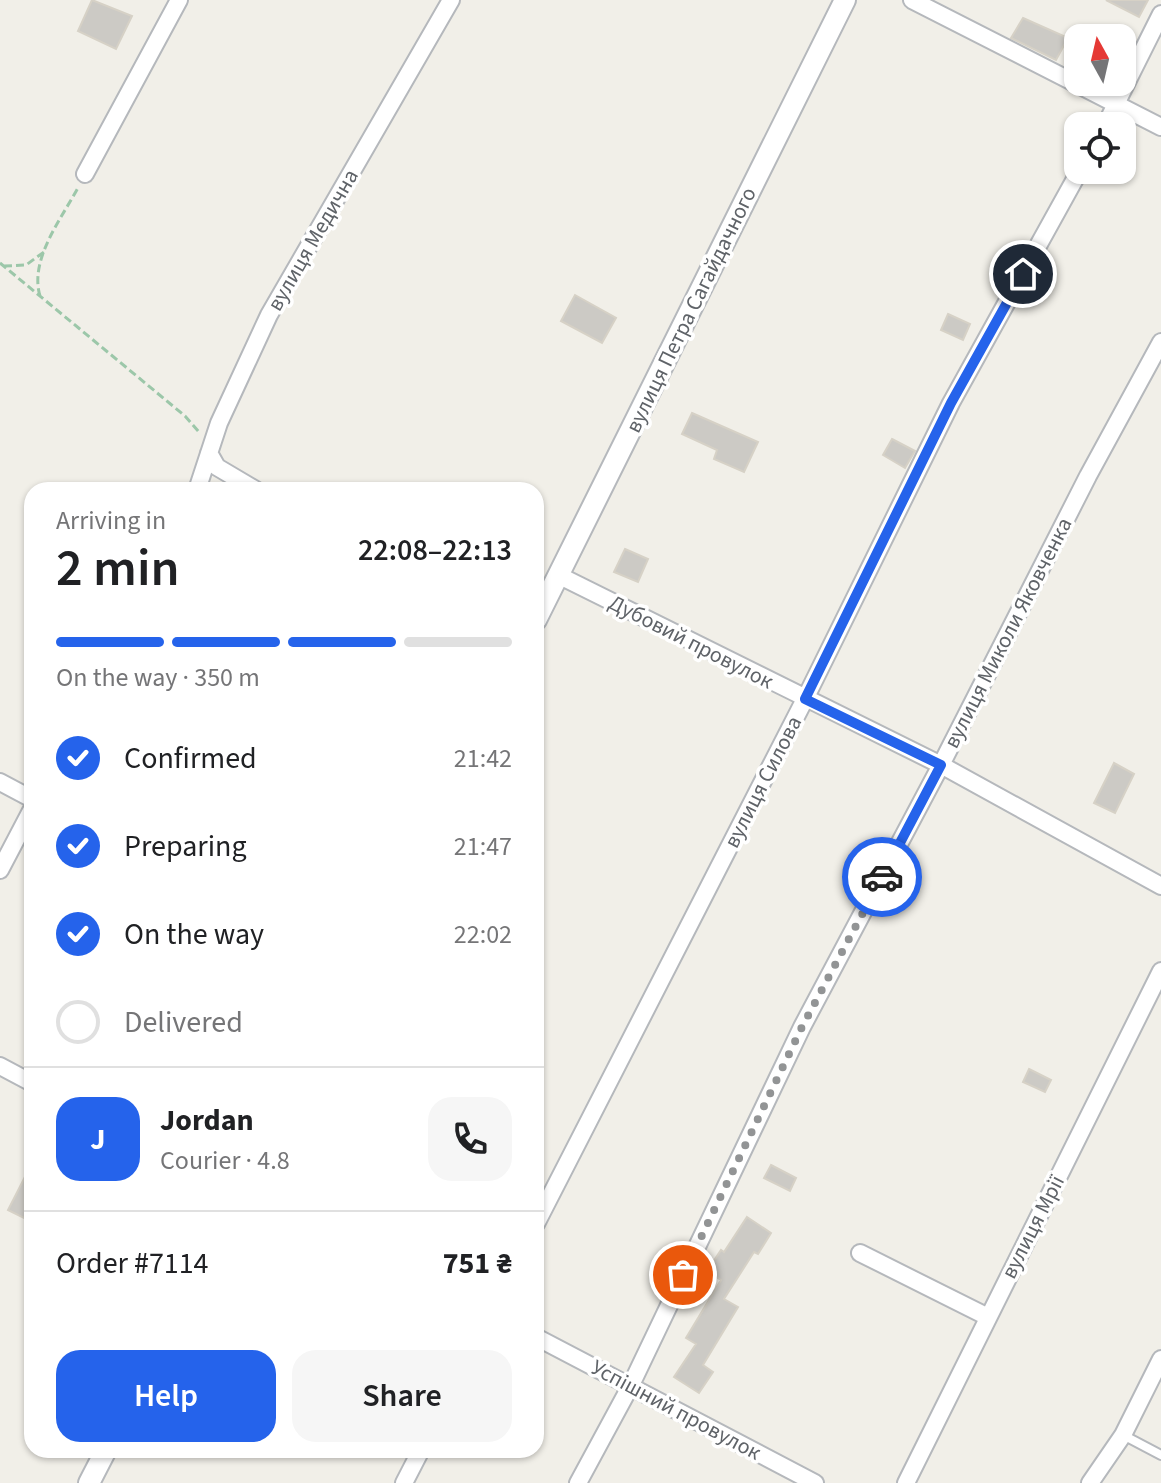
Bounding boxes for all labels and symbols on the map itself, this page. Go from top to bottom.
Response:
north arrow [1064,24,1136,96]
street label: вулиця Медична [259,163,367,317]
street label: вулиця Петра Сагайдачного [618,182,764,438]
pin [989,240,1057,308]
street label: вулиця Миколи Яковченка [936,512,1080,754]
street label: Дубовий провулок [603,587,779,697]
street label: вулиця Силова [716,710,810,854]
courier [842,837,922,917]
street label: вулиця Мрії [993,1169,1073,1284]
pin [649,1241,717,1309]
street label: Успішний провулок [585,1352,767,1468]

